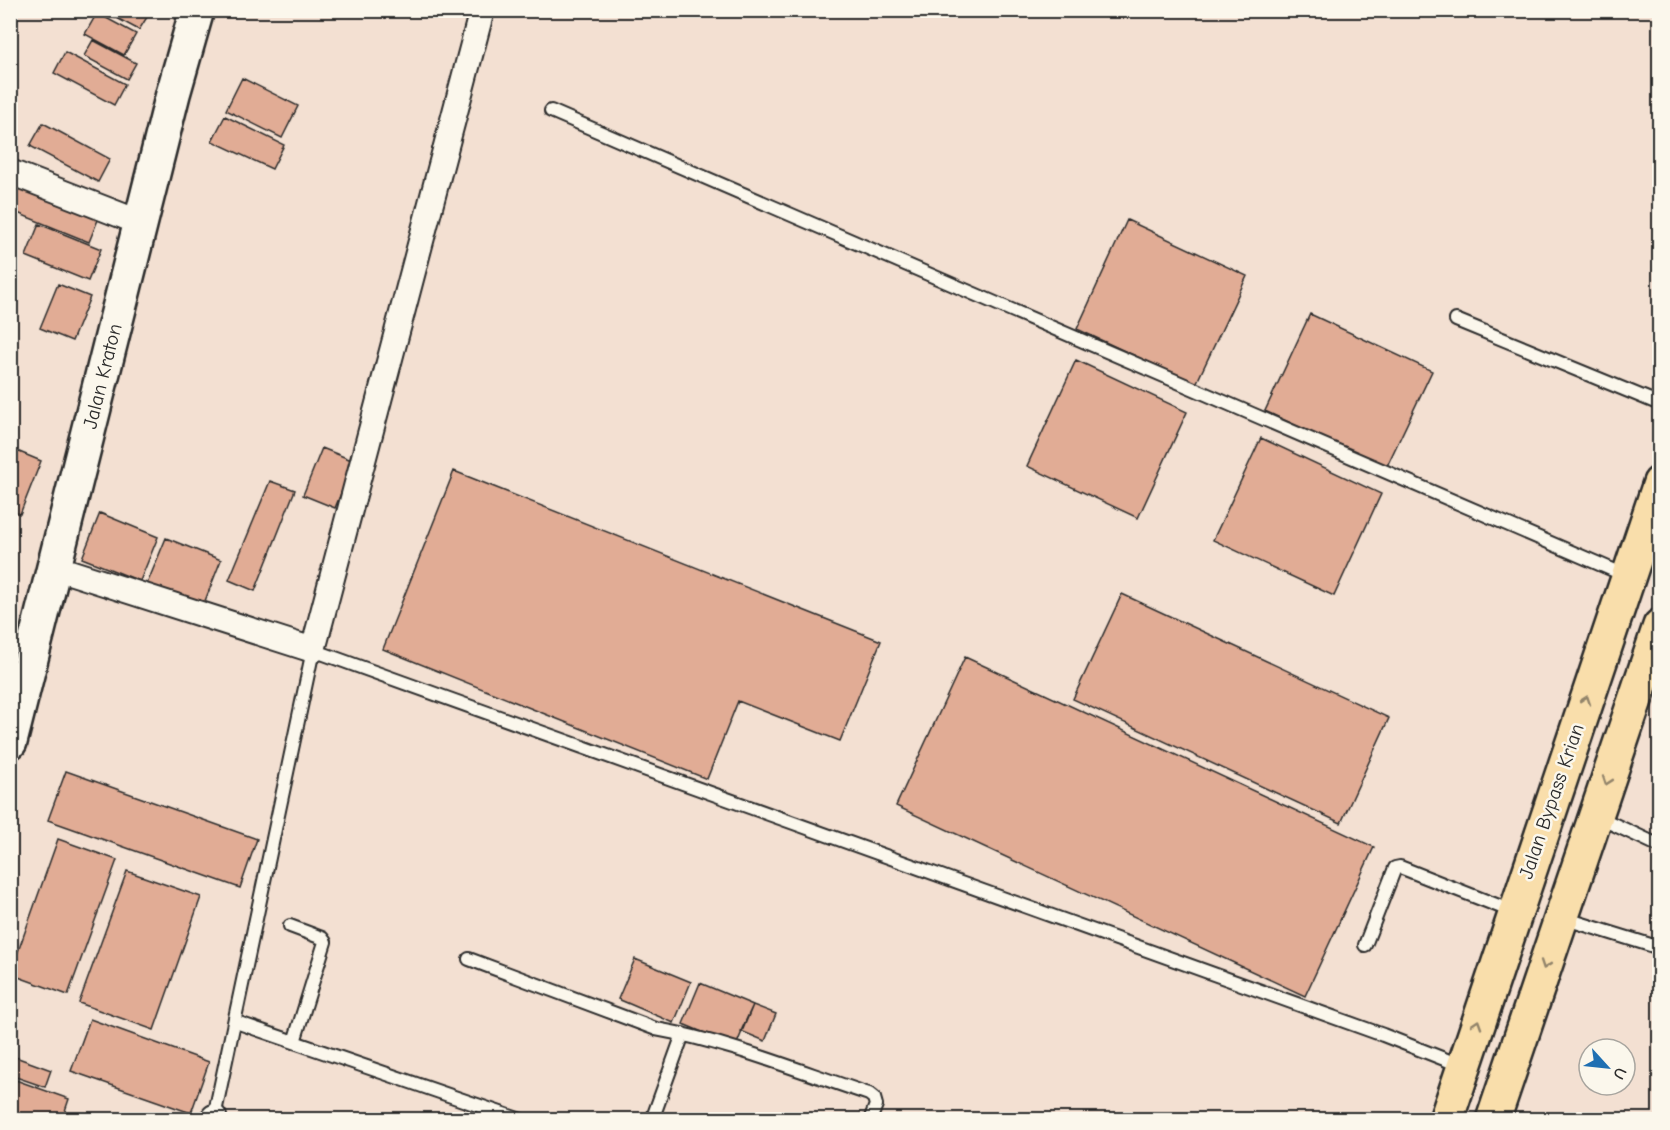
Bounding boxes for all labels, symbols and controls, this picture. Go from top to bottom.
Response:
street label: Jalan Kraton [78,321,127,431]
one-way arrow [1578,695,1591,706]
street label: Jalan Bypass Krian [1514,721,1589,882]
one-way arrow [1602,775,1614,786]
one-way arrow [1539,959,1552,970]
one-way arrow [1470,1019,1482,1030]
north arrow [1577,1037,1637,1097]
text: U [1609,1064,1630,1082]

